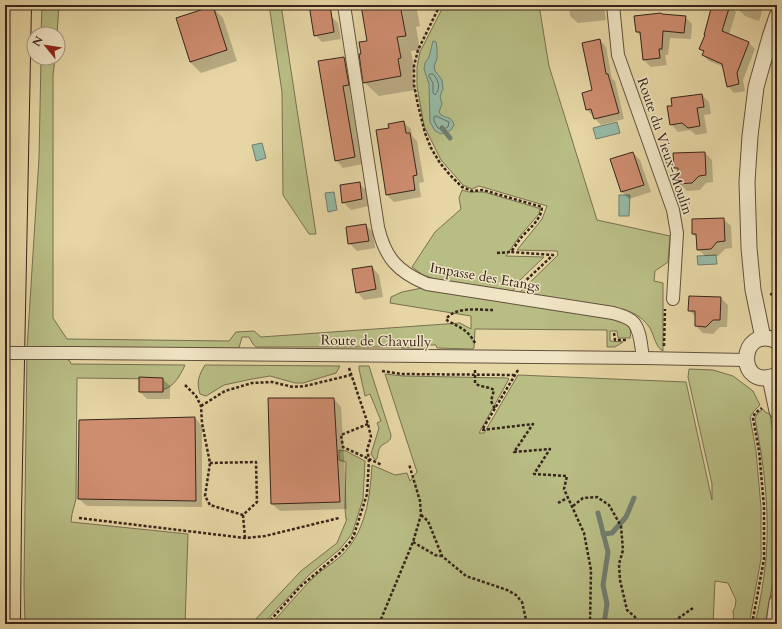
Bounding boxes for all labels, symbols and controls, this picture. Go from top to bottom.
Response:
north arrow [26,26,66,66]
text: N [29,33,47,49]
street label: Route du Vieux-Moulin [633,75,697,217]
street label: Impasse des Etangs [428,258,542,296]
street label: Route de Chavully [320,331,432,351]

